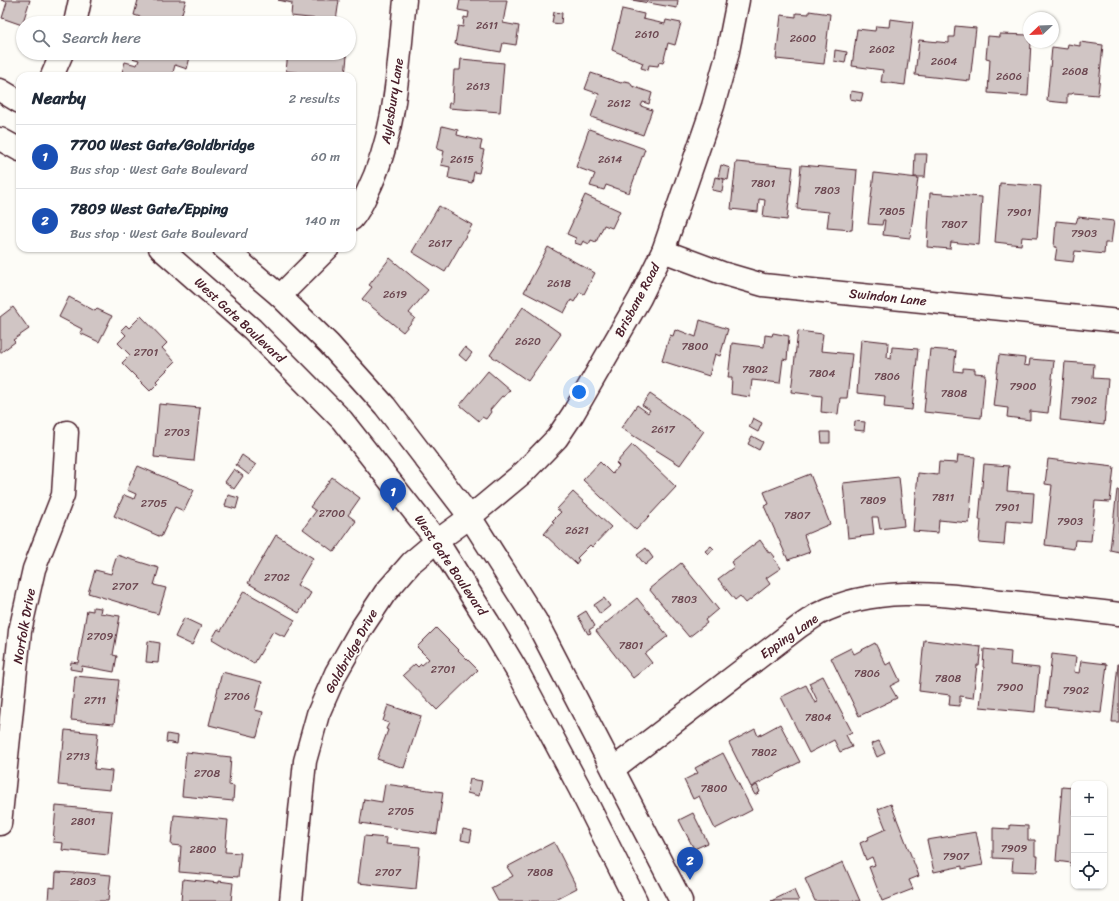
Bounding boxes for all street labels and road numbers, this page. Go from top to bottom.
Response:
street label: Aylesbury Lane [374,56,410,147]
street label: Brisbane Road [608,258,667,341]
street label: West Gate Boulevard [189,271,292,369]
street label: Swindon Lane [848,281,928,313]
street label: West Gate Boulevard [409,510,494,621]
street label: Norfolk Drive [6,586,42,666]
street label: Goldbridge Drive [318,604,384,698]
street label: Epping Lane [755,607,823,665]

